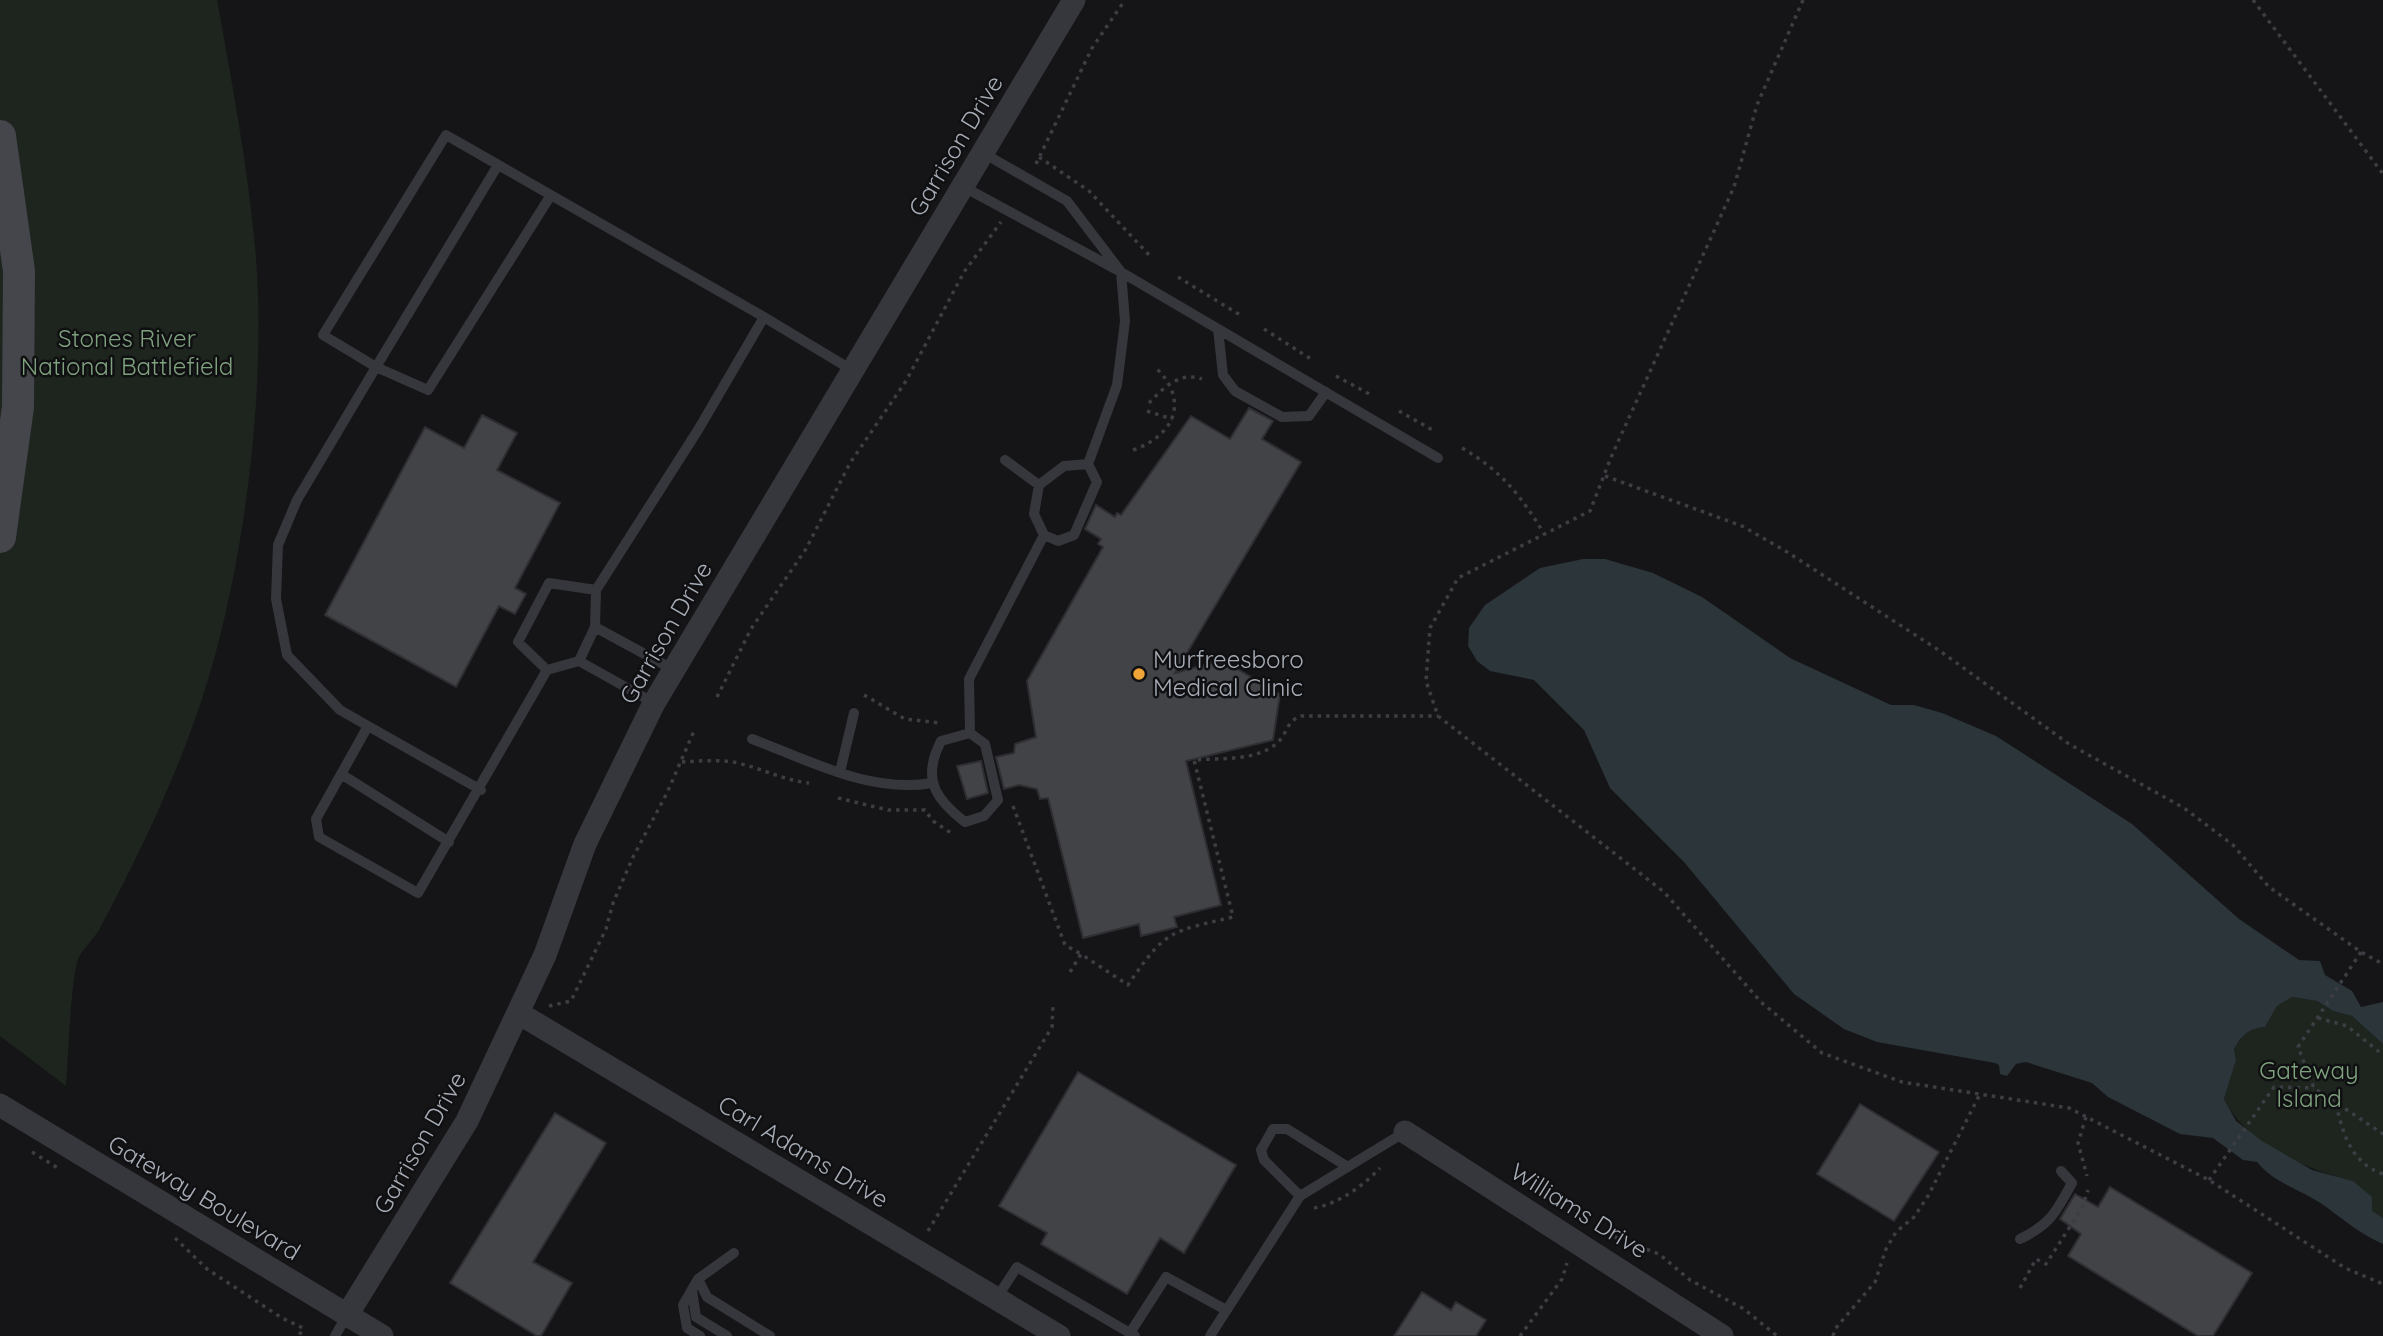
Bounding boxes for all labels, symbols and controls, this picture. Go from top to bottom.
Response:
street label: Garrison Drive [901,70,1009,221]
park label: Stones River National Battlefield [21,323,233,381]
street label: Garrison Drive [612,556,718,709]
place label: Murfreesboro Medical Clinic [1153,644,1304,702]
marker: Murfreesboro Medical Clinic [1131,666,1147,682]
park label: Gateway Island [2259,1055,2359,1113]
street label: Garrison Drive [366,1066,472,1219]
street label: Carl Adams Drive [713,1088,894,1214]
street label: Gateway Boulevard [103,1128,306,1266]
street label: Williams Drive [1505,1156,1654,1264]

